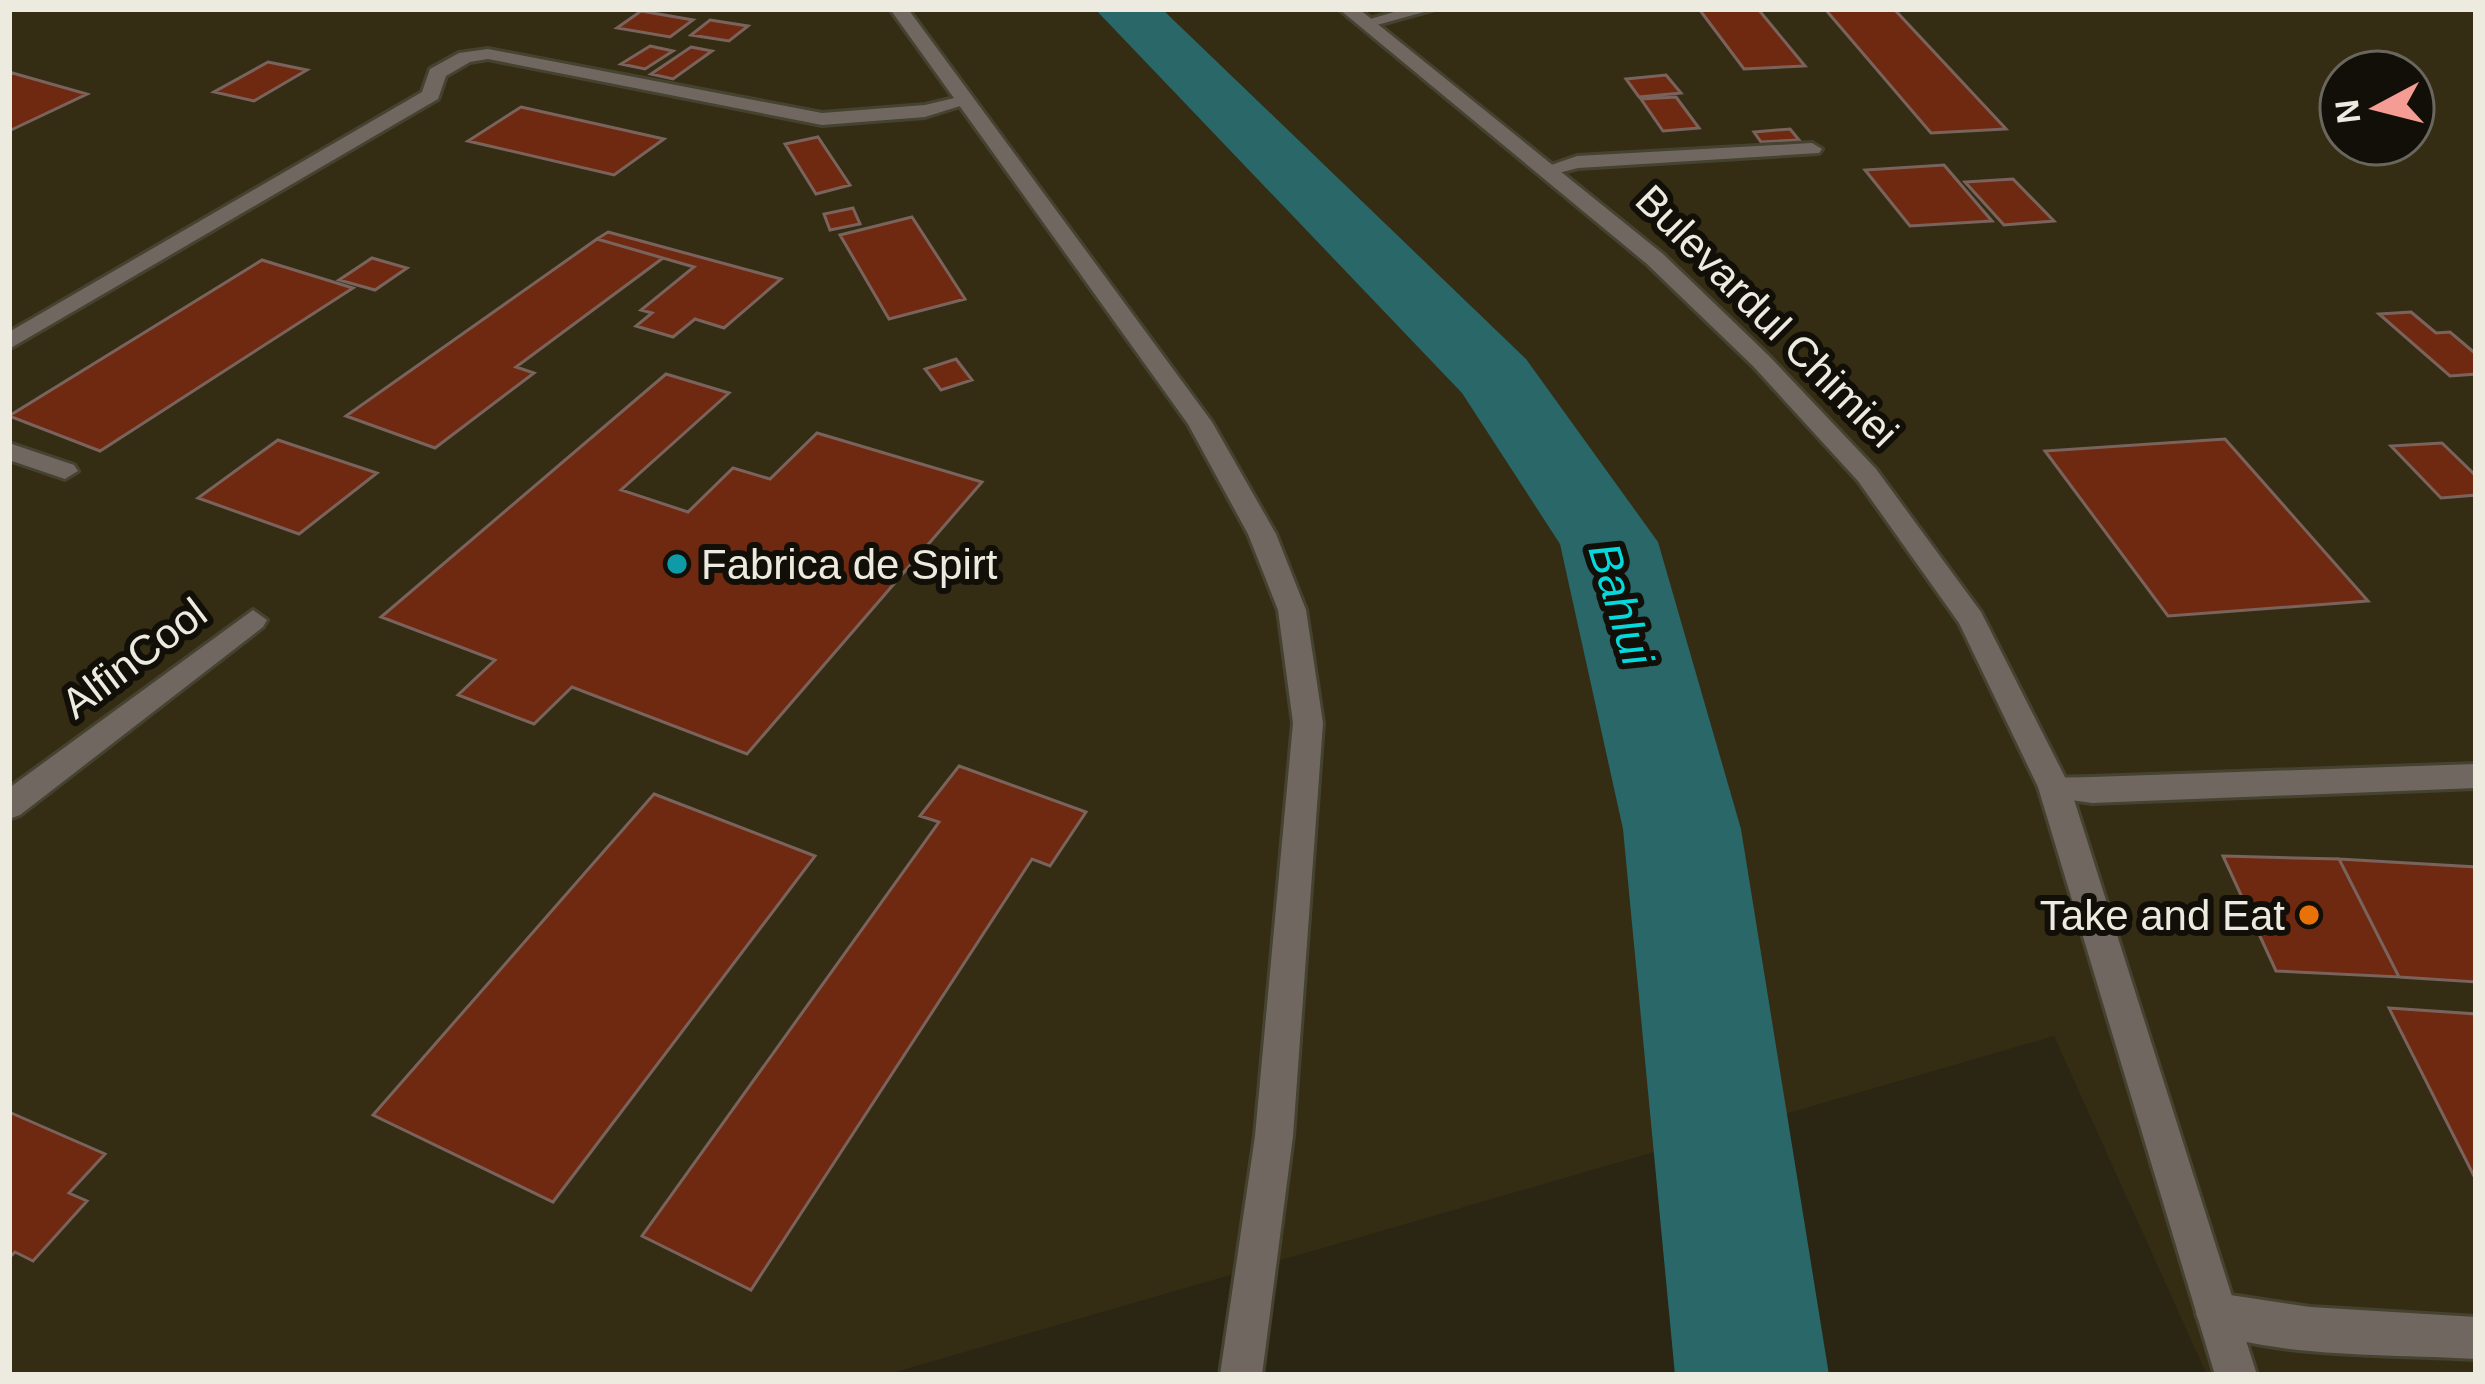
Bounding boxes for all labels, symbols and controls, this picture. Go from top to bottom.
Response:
north arrow [2317,48,2437,168]
text: N [2328,98,2368,126]
street label: Bulevardul Chimiei [1627,176,1907,456]
water label: Bahlui [1578,537,1664,673]
place label: Fabrica de Spirt [701,541,998,588]
marker: Fabrica de Spirt [664,551,690,577]
street label: AlfinCool [53,589,215,727]
place label: Take and Eat [2040,892,2285,939]
marker: Take and Eat [2296,902,2322,928]

